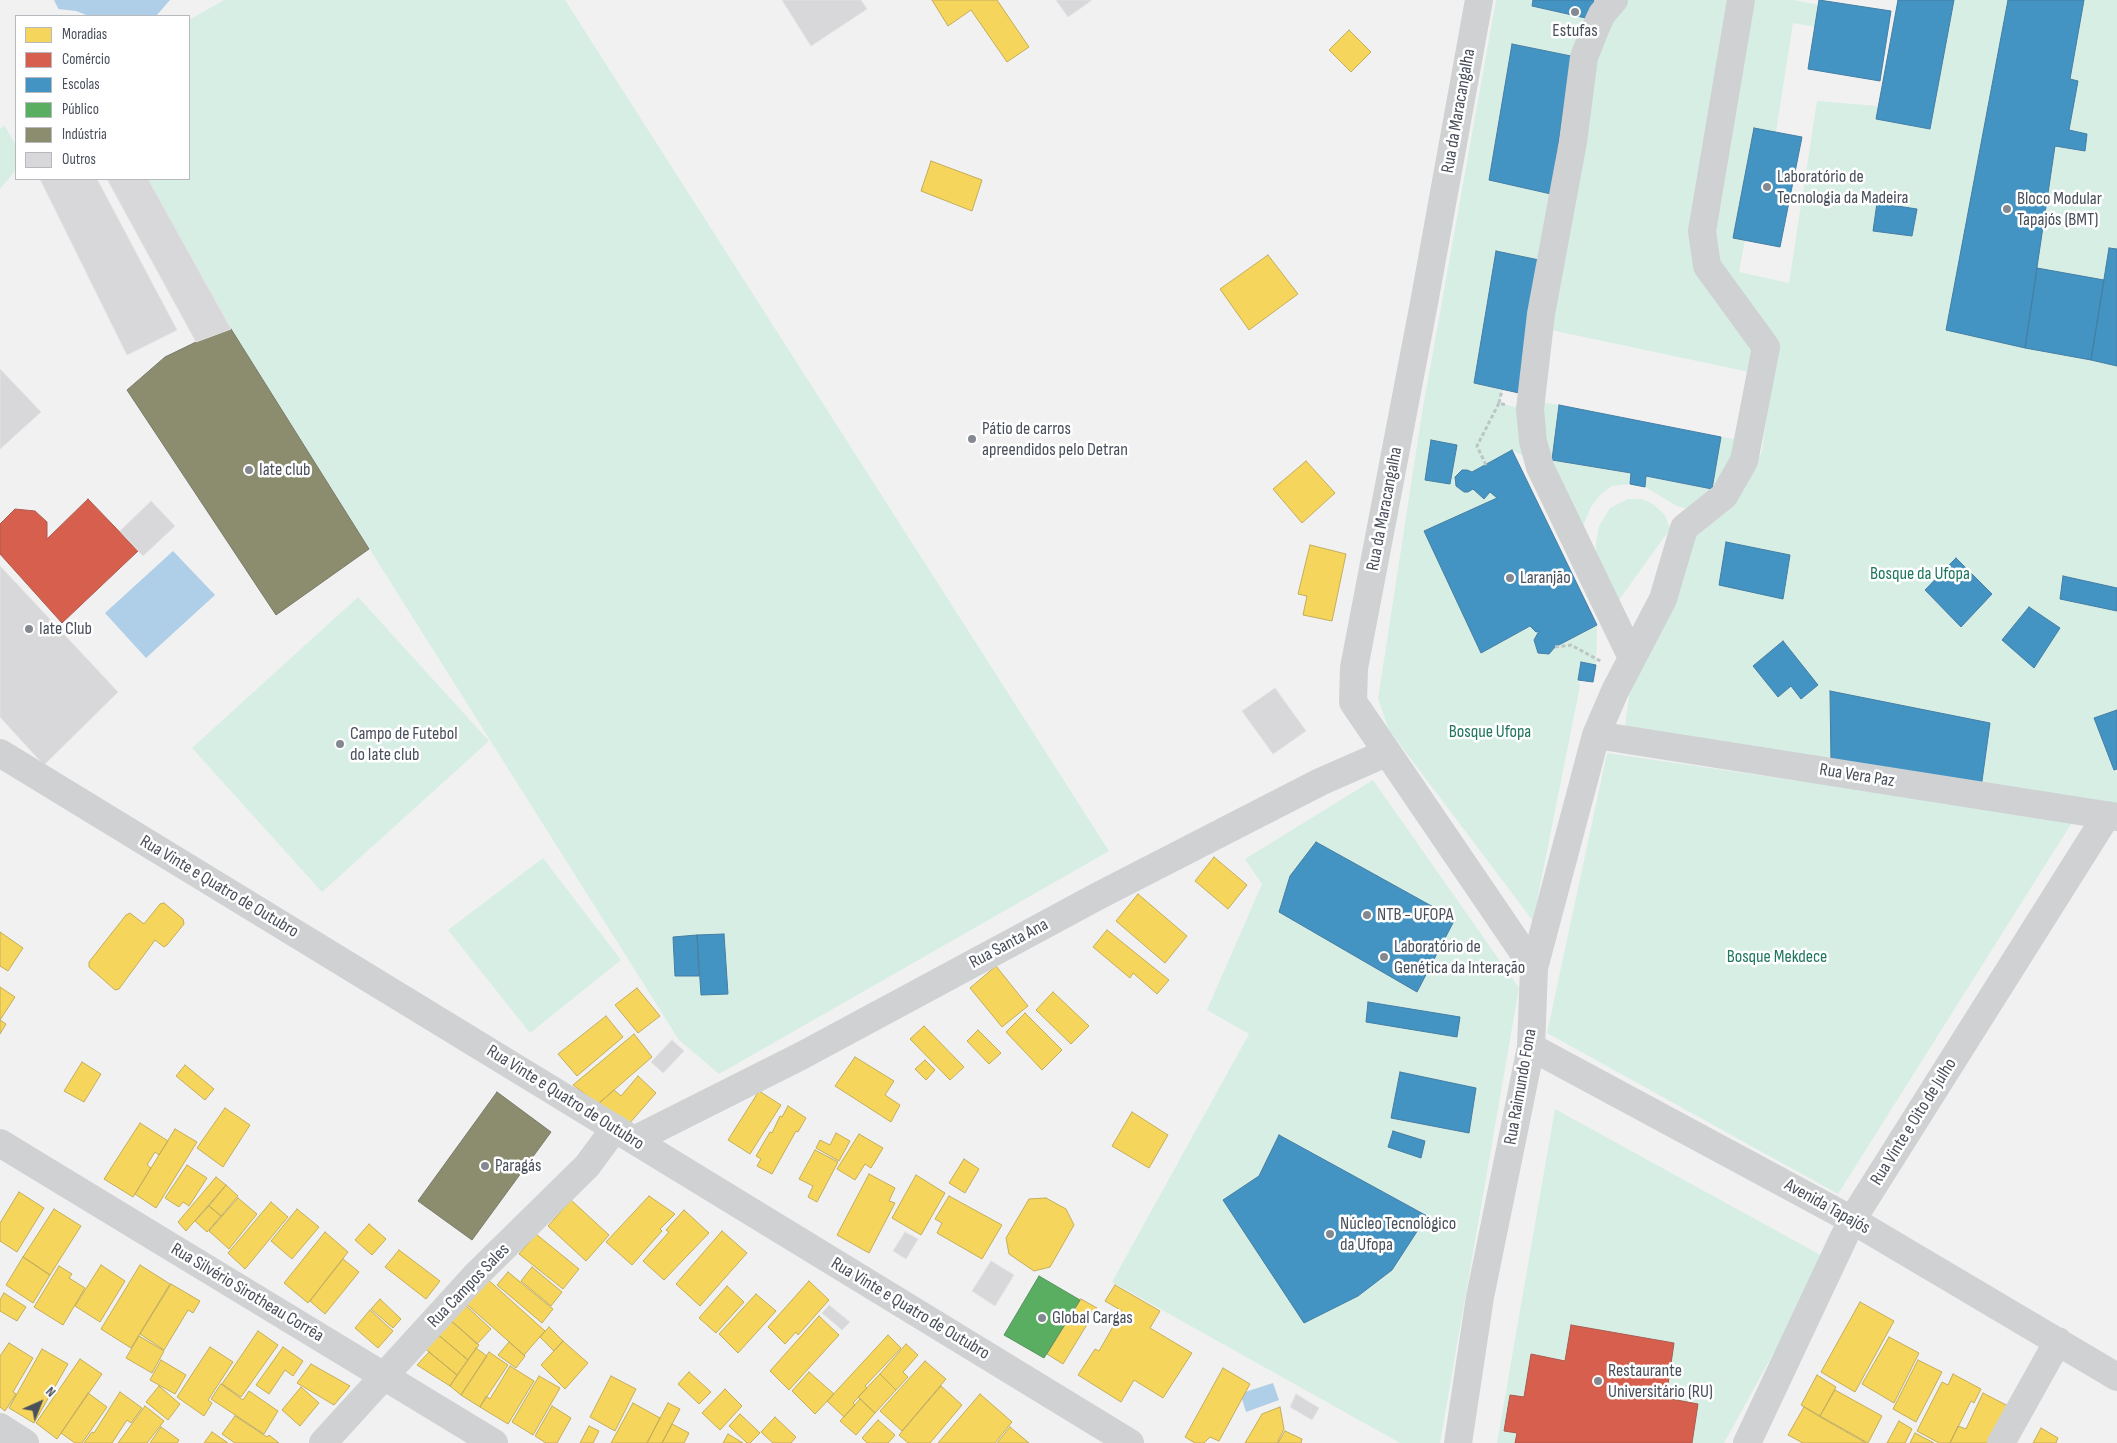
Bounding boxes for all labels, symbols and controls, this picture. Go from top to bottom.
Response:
marker: Estufas [1569,6,1581,18]
legend [15,15,190,180]
place label: Estufas [1552,20,1598,42]
text: Moradias [62,25,107,44]
street label: Rua da Maracangalha [1437,47,1481,175]
text: Comércio [62,50,110,69]
text: Escolas [62,75,100,94]
text: Público [62,100,99,119]
text: Indústria [62,125,107,144]
text: Outros [62,150,96,169]
place label: Laboratório de Tecnologia da Madeira [1777,166,1909,208]
marker: Laboratório de Tecnologia da Madeira [1761,181,1773,193]
place label: Bloco Modular Tapajós (BMT) [2017,188,2102,230]
marker: Bloco Modular Tapajós (BMT) [2001,203,2013,215]
place label: Pátio de carros apreendidos pelo Detran [982,418,1128,460]
marker: Pátio de carros apreendidos pelo Detran [966,433,978,445]
street label: Rua da Maracangalha [1362,445,1408,573]
place label: Iate club [259,459,311,481]
marker: Iate club [243,464,255,476]
park label: Bosque da Ufopa [1870,563,1970,585]
place label: Laranjão [1520,567,1571,589]
marker: Laranjão [1504,572,1516,584]
place label: Iate Club [39,618,92,640]
marker: Iate Club [23,623,35,635]
park label: Bosque Ufopa [1449,721,1531,743]
place label: Campo de Futebol do Iate club [350,723,457,766]
marker: Campo de Futebol do Iate club [334,738,346,750]
street label: Rua Vera Paz [1818,759,1896,793]
street label: Rua Vinte e Quatro de Outubro [136,831,302,943]
place label: NTB - UFOPA [1377,904,1453,926]
marker: NTB - UFOPA [1361,909,1373,921]
street label: Rua Santa Ana [966,914,1052,974]
place label: Laboratório de Genética da Interação [1394,936,1525,979]
park label: Bosque Mekdece [1727,946,1827,968]
marker: Laboratório de Genética da Interação [1378,951,1390,963]
street label: Rua Raimundo Fona [1500,1027,1542,1147]
street label: Rua Vinte e Quatro de Outubro [482,1041,648,1155]
street label: Rua Vinte e Oito de Julho [1866,1055,1962,1189]
place label: Paragás [495,1155,541,1177]
marker: Paragás [479,1160,491,1172]
street label: Avenida Tapajós [1780,1175,1874,1239]
place label: Núcleo Tecnológico da Ufopa [1340,1213,1456,1256]
marker: Núcleo Tecnológico da Ufopa [1324,1228,1336,1240]
street label: Rua Silvério Sirotheau Corrêa [167,1239,327,1347]
street label: Rua Campos Sales [424,1239,514,1333]
street label: Rua Vinte e Quatro de Outubro [827,1253,993,1365]
place label: Global Cargas [1052,1307,1133,1329]
marker: Global Cargas [1036,1312,1048,1324]
place label: Restaurante Universitário (RU) [1608,1360,1713,1402]
marker: Restaurante Universitário (RU) [1592,1375,1604,1387]
north arrow [15,1378,65,1428]
text: N [42,1383,59,1401]

